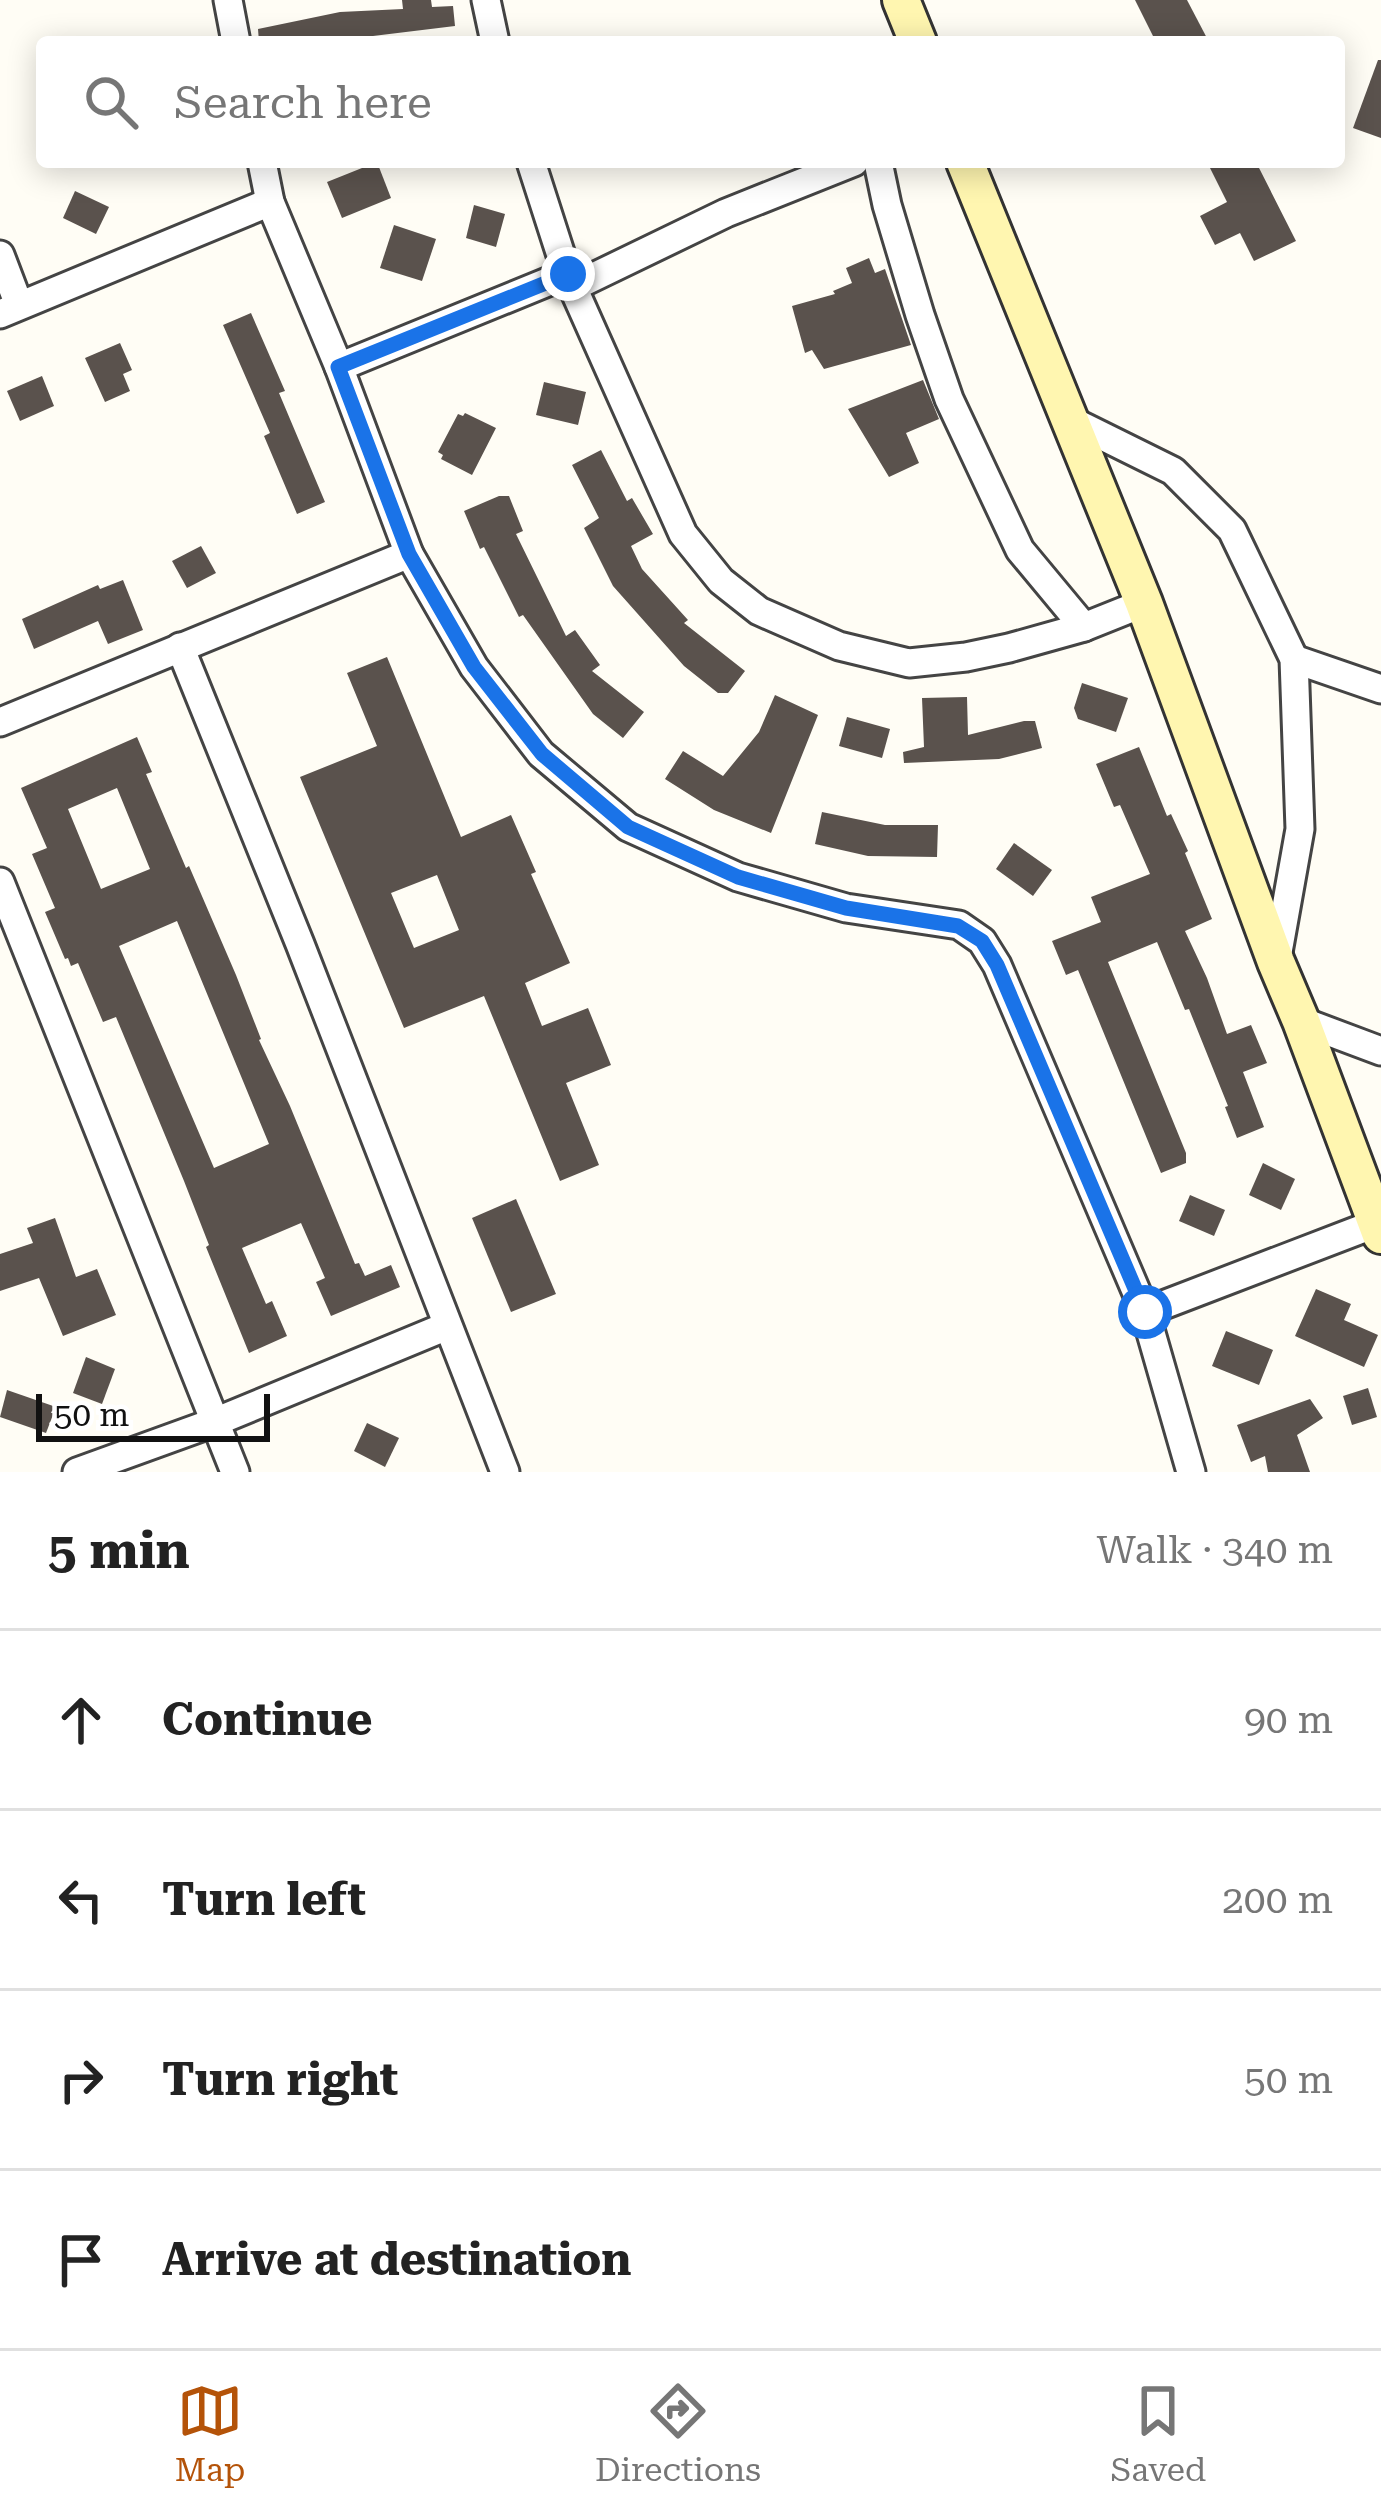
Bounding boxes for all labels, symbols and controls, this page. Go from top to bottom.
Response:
search box [36,36,1345,168]
icon: search [78,69,144,135]
text: Search here [174,76,432,129]
route end [541,247,595,301]
route start [1118,1285,1172,1339]
scale bar [36,1388,270,1441]
text: 50 m [54,1395,129,1434]
text: 5 min [48,1521,190,1580]
text: Walk · 340 m [1097,1527,1333,1573]
icon: ahead [48,1687,114,1753]
text: Continue [162,1693,373,1746]
text: 90 m [1244,1697,1333,1743]
icon: left [48,1867,114,1933]
text: Turn left [162,1873,366,1926]
text: 200 m [1222,1877,1333,1923]
icon: right [48,2047,114,2113]
text: Turn right [162,2053,398,2106]
text: 50 m [1244,2057,1333,2103]
icon: arrive [48,2227,114,2293]
text: Arrive at destination [162,2233,631,2286]
tab: Map [175,2378,245,2489]
tab: Directions [595,2378,761,2489]
tab: Saved [1111,2378,1206,2489]

